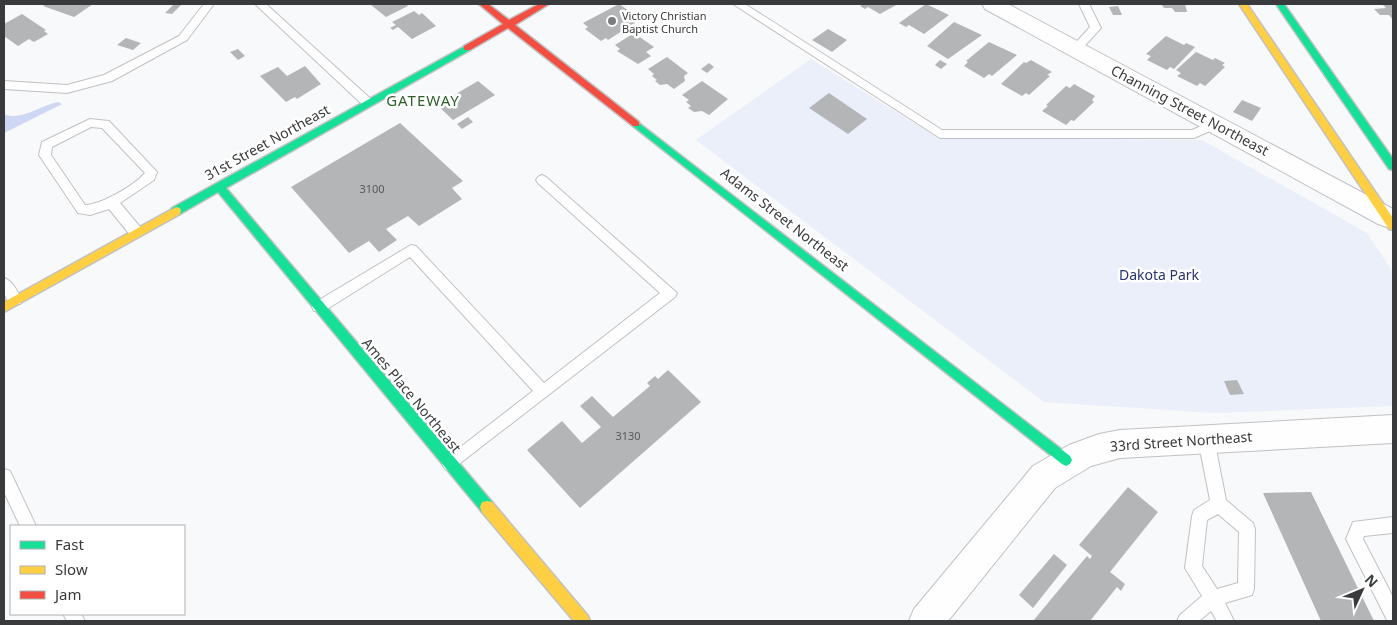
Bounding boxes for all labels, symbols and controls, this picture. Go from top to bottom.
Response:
place label: Victory Christian Baptist Church [622,8,707,36]
marker: Victory Christian Baptist Church [606,15,618,27]
street label: Channing Street Northeast [1108,60,1272,160]
district label: GATEWAY [386,90,460,110]
street label: 31st Street Northeast [201,100,333,184]
street label: Adams Street Northeast [717,163,853,275]
house number: 3100 [359,181,385,196]
park label: Dakota Park [1119,265,1200,284]
street label: Ames Place Northeast [358,334,466,456]
street label: 33rd Street Northeast [1109,427,1253,455]
house number: 3130 [615,428,641,443]
legend [10,525,185,615]
text: Fast [55,534,84,554]
text: Slow [55,559,88,579]
north arrow [1337,565,1387,615]
text: N [1361,570,1383,591]
text: Jam [53,584,82,604]

